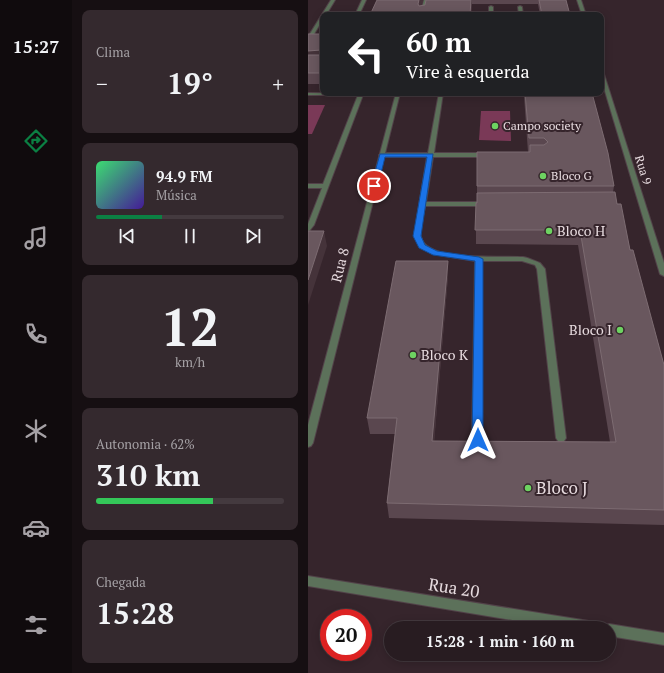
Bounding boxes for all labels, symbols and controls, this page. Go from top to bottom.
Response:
text: 60 m [406,23,471,60]
icon: left [340,28,392,80]
text: 15:27 [13,34,59,58]
text: Clima [96,43,130,61]
text: Vire à esquerda [406,59,530,83]
text: 19° [167,63,213,103]
text: − [96,69,108,98]
text: + [272,69,284,98]
place label: Campo society [503,118,582,133]
marker: Campo society [490,121,500,131]
icon: directions [22,127,50,155]
street label: Rua 9 [632,153,655,186]
text: 94.9 FM [156,166,213,186]
place label: Bloco G [551,168,593,183]
pin [357,169,391,203]
marker: Bloco G [538,171,548,181]
icon: arrive [363,175,385,197]
text: Música [156,186,197,204]
place label: Bloco H [557,221,605,240]
icon: music [22,224,50,252]
icon: previous [116,225,138,247]
icon: pause [179,225,201,247]
icon: next [242,225,264,247]
marker: Bloco H [544,226,554,236]
street label: Rua 8 [326,246,353,284]
text: 12 [161,292,219,361]
icon: phone [22,320,50,348]
place label: Bloco I [569,320,612,339]
marker: Bloco I [615,325,625,335]
place label: Bloco K [421,345,469,364]
marker: Bloco K [408,350,418,360]
text: km/h [175,353,205,371]
icon: climate [22,417,50,445]
position arrow [457,419,499,461]
text: Autonomia · 62% [96,435,195,453]
text: 310 km [96,455,200,495]
place label: Bloco J [536,476,588,499]
marker: Bloco J [523,483,533,493]
icon: car [22,514,50,542]
street label: Rua 20 [427,572,481,603]
text: Chegada [96,573,146,591]
text: 15:28 [96,593,174,633]
speed limit sign: 20 [320,609,372,661]
icon: filters [22,611,50,639]
text: 15:28 · 1 min · 160 m [426,631,574,651]

